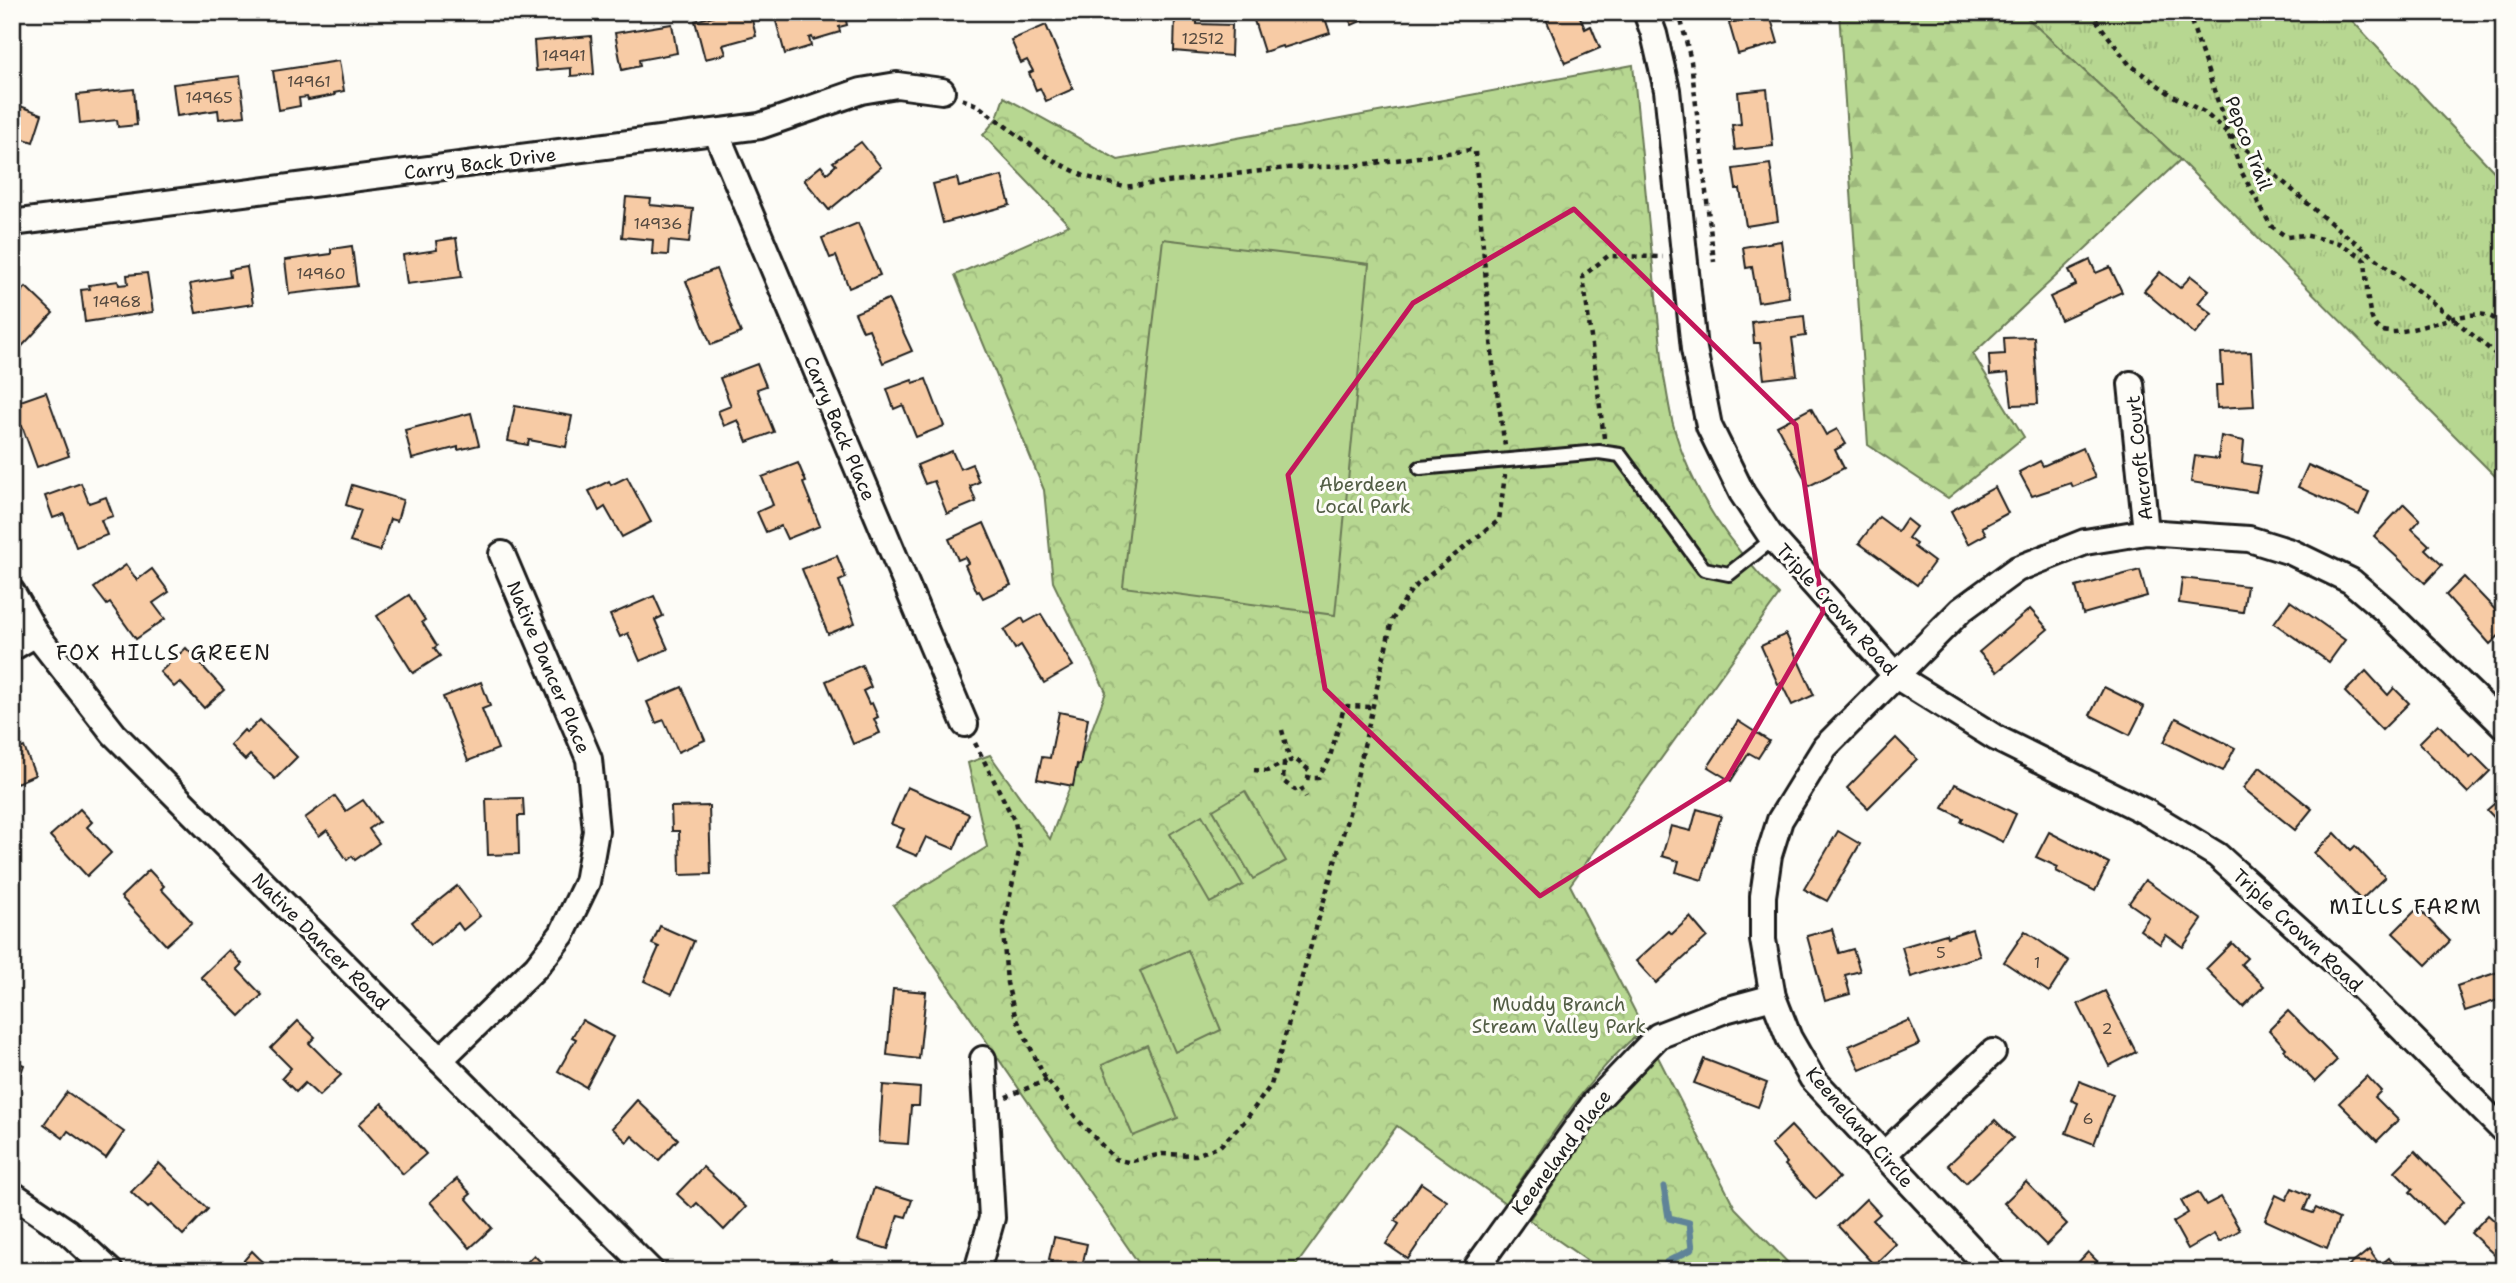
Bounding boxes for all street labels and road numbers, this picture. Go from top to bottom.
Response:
street label: Pepco Trail [2219,92,2278,194]
street label: Carry Back Drive [402,142,558,185]
street label: Carry Back Place [798,352,881,504]
street label: Ancroft Court [2121,394,2158,522]
street label: Triple Crown Road [1771,538,1903,681]
street label: Native Dancer Place [501,577,596,757]
street label: Triple Crown Road [2227,863,2368,997]
street label: Native Dancer Road [247,867,395,1015]
street label: Keeneland Circle [1800,1062,1919,1193]
street label: Keeneland Place [1506,1085,1617,1220]

